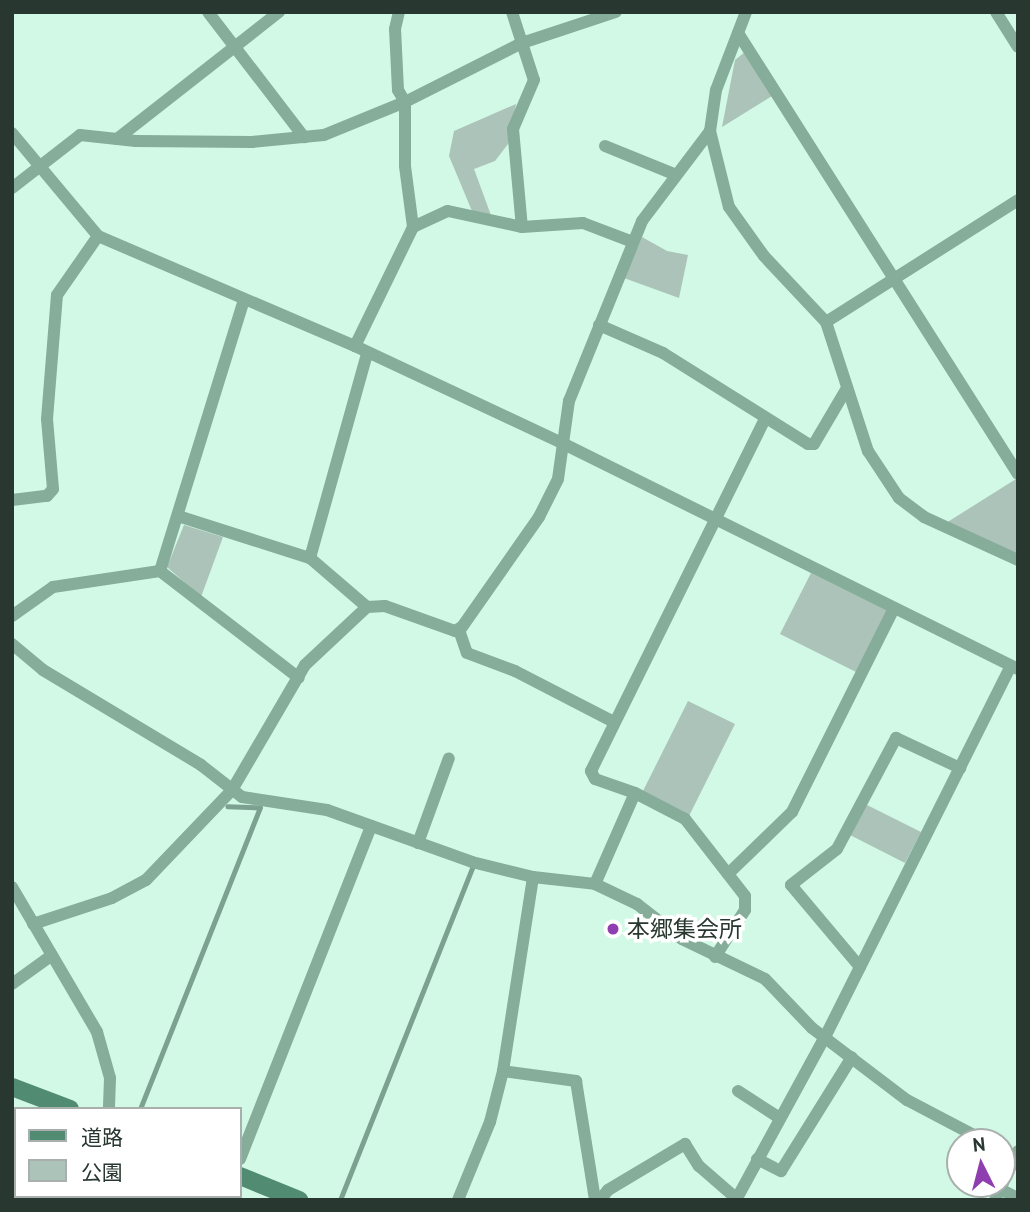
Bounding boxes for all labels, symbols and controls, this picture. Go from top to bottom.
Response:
place label: 本郷集会所 [627,915,742,943]
marker: 本郷集会所 [605,921,621,937]
legend [14,1107,242,1198]
text: 道路 [81,1124,123,1151]
north arrow [946,1128,1016,1198]
text: N [972,1132,986,1157]
text: 公園 [81,1159,123,1186]

